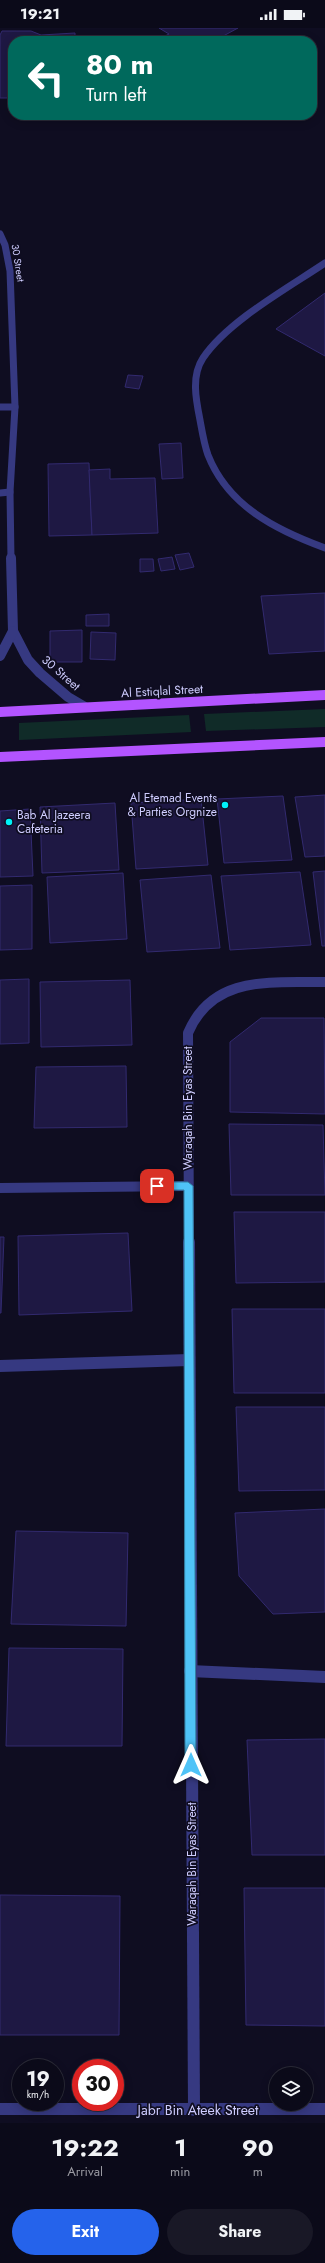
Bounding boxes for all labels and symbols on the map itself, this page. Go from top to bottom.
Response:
street label: 30 Street [8,243,28,284]
street label: 30 Street [38,651,84,695]
street label: Al Estiqlal Street [121,680,204,702]
place label: Al Etemad Events & Parties Orgnize [127,789,217,821]
marker: Al Etemad Events & Parties Orgnize [220,800,230,810]
place label: Bab Al Jazeera Cafeteria [17,806,91,838]
marker: Bab Al Jazeera Cafeteria [4,817,14,827]
street label: Waraqah Bin Eyas Street [179,1046,197,1170]
pin [140,1169,174,1203]
position arrow [170,1744,212,1786]
street label: Waraqah Bin Eyas Street [183,1802,201,1926]
speed limit sign: 30 [72,2059,124,2111]
street label: Jabr Bin Ateek Street [136,2100,259,2120]

